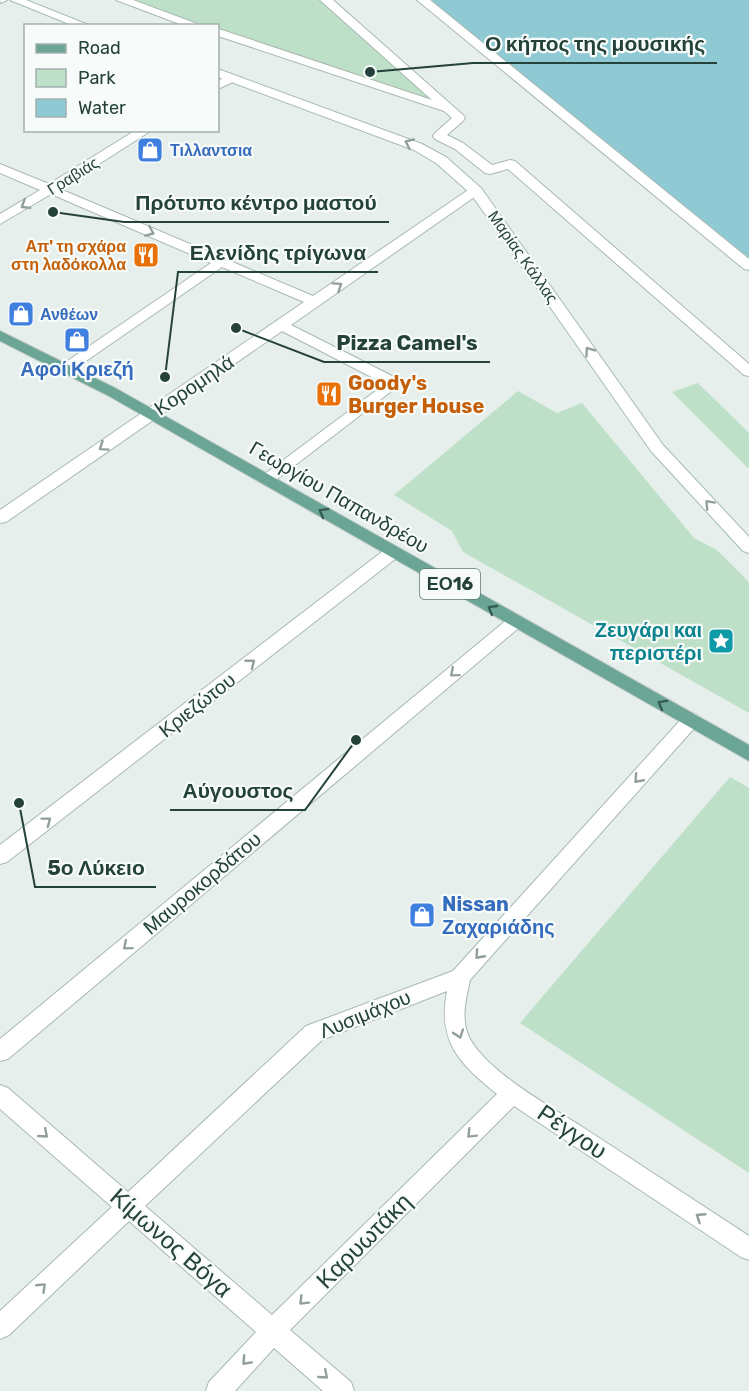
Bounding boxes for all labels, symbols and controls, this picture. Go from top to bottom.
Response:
legend [24,24,219,132]
callout: Ο κήπος της μουσικής [473,24,717,63]
text: Ο κήπος της μουσικής [485,31,705,56]
text: Road [78,37,121,59]
text: Park [78,67,116,89]
text: Water [78,97,126,119]
shop icon: Τιλλαντσια [135,135,165,165]
one-way arrow [404,138,415,150]
place label: Τιλλαντσια [170,141,252,160]
street label: Γραβιάς [44,153,102,199]
callout: Πρότυπο κέντρο μαστού [124,183,389,222]
text: Πρότυπο κέντρο μαστού [135,190,377,215]
one-way arrow [21,198,31,210]
street label: Μαρίας Κάλλας [484,207,562,307]
one-way arrow [144,225,155,237]
callout: Ελενίδης τρίγωνα [178,233,378,272]
place label: Απ' τη σχάρα στη λαδόκολλα [11,237,126,274]
restaurant icon: Απ' τη σχάρα στη λαδόκολλα [131,240,161,270]
text: Ελενίδης τρίγωνα [190,240,366,265]
one-way arrow [332,282,343,293]
shop icon: Ανθέων [6,299,36,329]
place label: Ανθέων [40,305,98,324]
callout: Pizza Camel's [324,323,490,362]
shop icon: Αφοί Κριεζή [62,325,92,355]
text: Pizza Camel's [336,330,478,355]
one-way arrow [585,347,596,358]
street label: Κορομηλά [150,350,238,420]
place label: Αφοί Κριεζή [20,357,134,381]
place label: Goody's Burger House [348,371,484,418]
restaurant icon: Goody's Burger House [314,379,344,409]
street label: Γεωργίου Παπανδρέου [245,436,433,558]
one-way arrow [99,440,110,451]
one-way arrow [705,500,716,510]
one-way arrow [319,507,329,519]
road number: ΕΟ16 [420,569,480,599]
one-way arrow [488,605,498,616]
place label: Ζευγάρι και περιστέρι [595,618,702,665]
place icon: Ζευγάρι και περιστέρι [706,626,736,656]
one-way arrow [244,660,255,671]
one-way arrow [450,666,461,677]
street label: Κριεζώτου [154,668,240,742]
one-way arrow [658,700,668,711]
callout: Αύγουστος [170,771,305,810]
one-way arrow [634,772,645,782]
text: Αύγουστος [182,778,294,803]
one-way arrow [40,817,51,828]
street label: Μαυροκορδάτου [138,827,266,939]
callout: 5ο Λύκειο [35,848,156,887]
text: 5ο Λύκειο [47,855,145,880]
place label: Nissan Ζαχαριάδης [442,892,555,939]
shop icon: Nissan Ζαχαριάδης [407,900,437,930]
one-way arrow [123,939,134,950]
one-way arrow [475,948,486,959]
street label: Λυσιμάχου [316,985,414,1043]
one-way arrow [452,1028,464,1039]
street label: Ρέγγου [532,1099,612,1165]
one-way arrow [37,1127,48,1138]
one-way arrow [467,1127,478,1137]
street label: Κίμωνος Βόγα [104,1183,238,1303]
street label: Καρυωτάκη [311,1188,417,1294]
one-way arrow [696,1213,707,1224]
one-way arrow [35,1283,46,1294]
one-way arrow [300,1294,311,1305]
one-way arrow [242,1354,253,1365]
one-way arrow [317,1368,327,1379]

